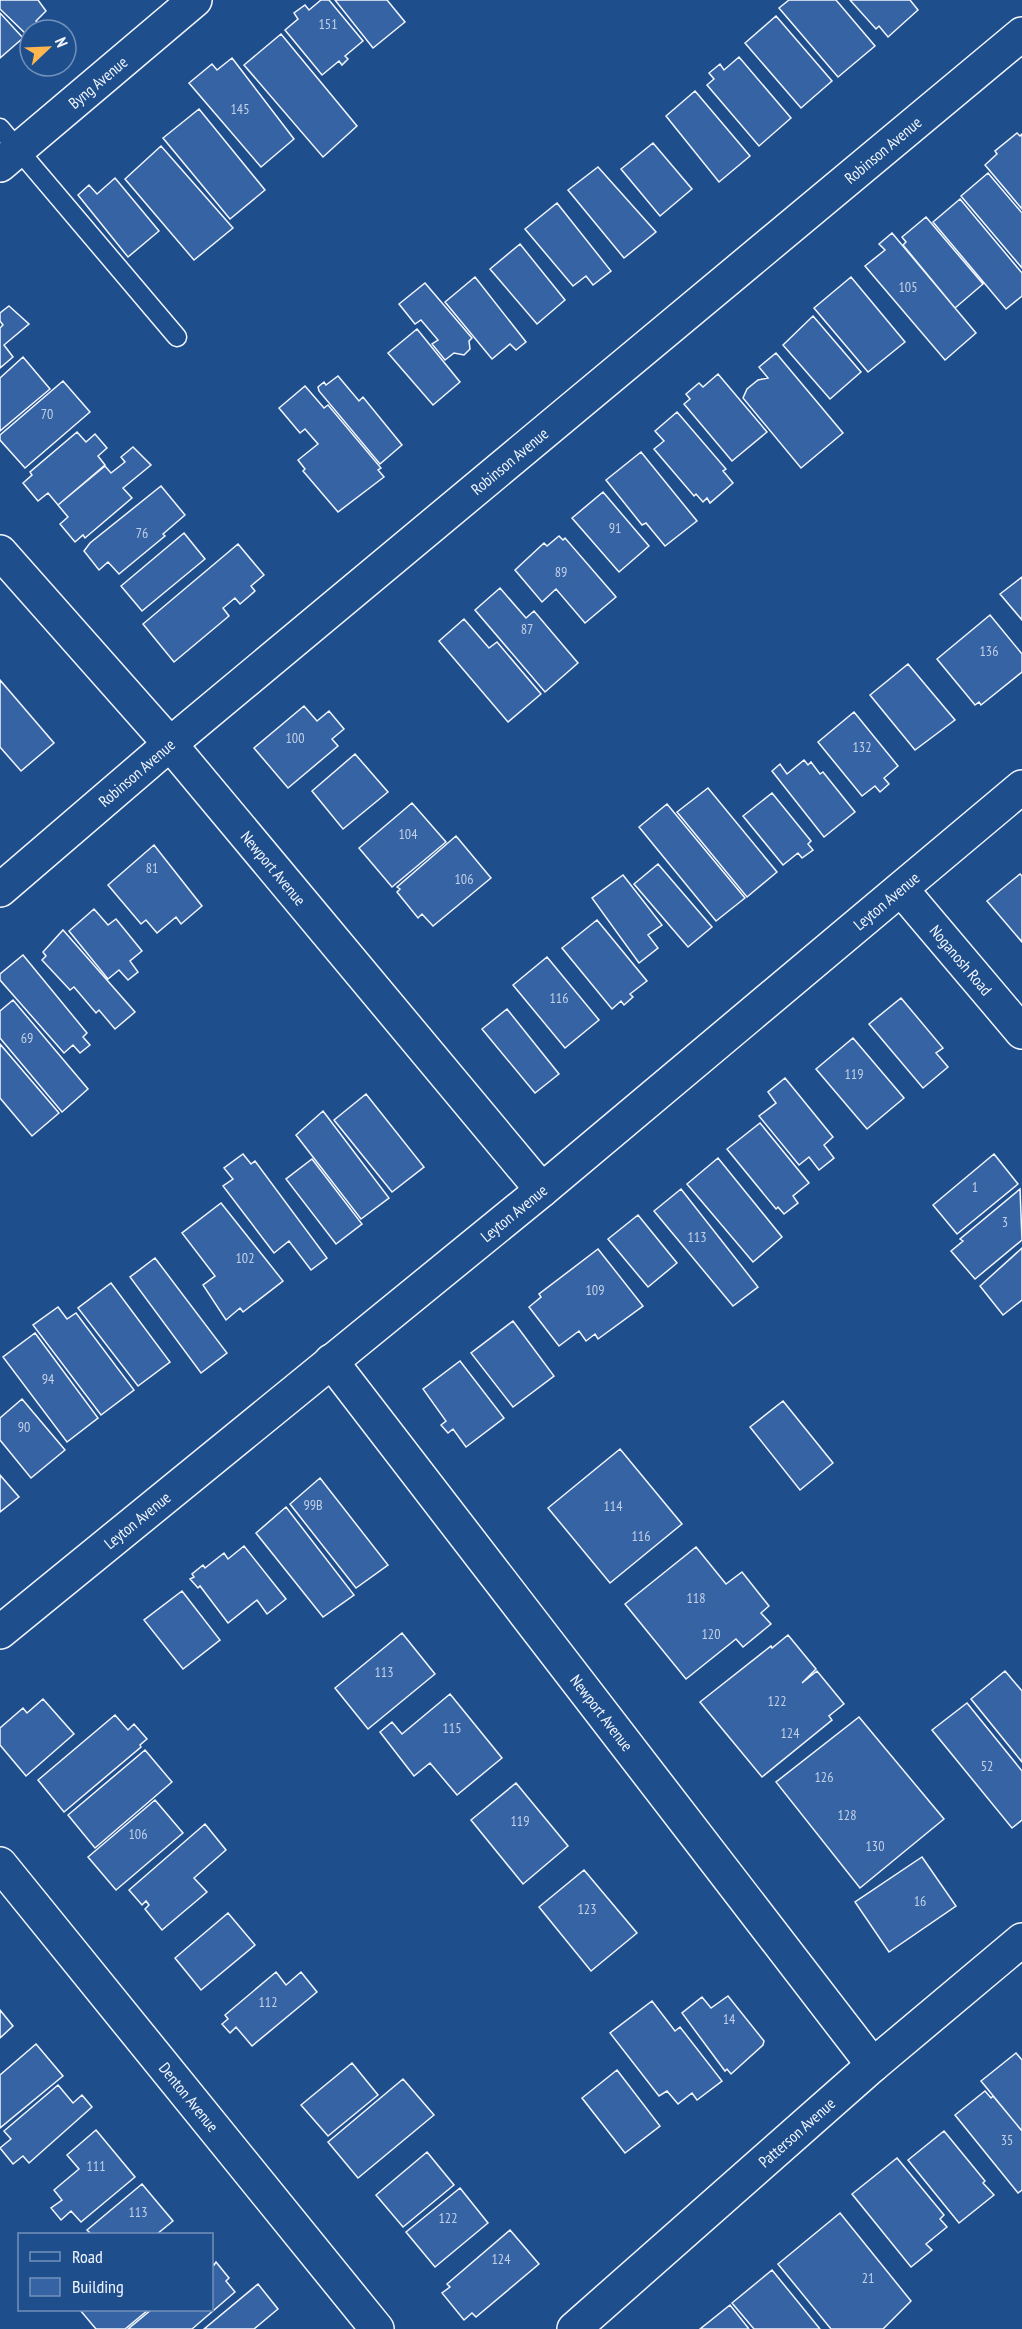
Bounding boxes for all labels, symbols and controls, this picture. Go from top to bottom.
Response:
house number: 151 [319,15,337,33]
north arrow [18,18,78,78]
text: N [51,34,73,50]
street label: Byng Avenue [64,52,131,113]
house number: 145 [231,100,249,118]
street label: Robinson Avenue [840,112,925,188]
house number: 105 [899,278,917,296]
house number: 70 [41,405,53,423]
street label: Robinson Avenue [467,423,552,499]
house number: 91 [609,519,621,537]
house number: 76 [136,524,148,542]
house number: 89 [555,563,567,581]
house number: 87 [521,620,533,638]
house number: 136 [980,642,998,660]
house number: 100 [286,729,304,747]
street label: Robinson Avenue [94,734,179,811]
house number: 132 [853,738,871,756]
house number: 104 [399,825,418,843]
street label: Newport Avenue [237,827,310,909]
house number: 81 [146,859,158,877]
street label: Leyton Avenue [849,868,923,934]
house number: 106 [455,870,473,888]
street label: Noganosh Road [926,921,997,999]
house number: 116 [550,989,568,1007]
house number: 69 [21,1029,33,1047]
house number: 119 [845,1065,863,1083]
house number: 1 [972,1178,978,1196]
street label: Leyton Avenue [476,1180,551,1246]
house number: 3 [1002,1213,1008,1231]
house number: 113 [688,1228,706,1246]
house number: 102 [236,1249,254,1267]
house number: 109 [586,1281,604,1299]
house number: 94 [42,1370,55,1388]
house number: 90 [18,1418,30,1436]
street label: Leyton Avenue [100,1487,174,1553]
house number: 99B [303,1496,323,1514]
house number: 114 [604,1497,623,1515]
house number: 116 [632,1527,650,1545]
house number: 118 [687,1589,705,1607]
house number: 120 [702,1625,720,1643]
house number: 113 [375,1663,393,1681]
street label: Newport Avenue [566,1671,638,1755]
house number: 122 [768,1692,786,1710]
house number: 115 [443,1719,461,1737]
house number: 124 [781,1724,800,1742]
house number: 52 [981,1757,993,1775]
house number: 126 [815,1768,833,1786]
house number: 128 [838,1806,856,1824]
house number: 119 [511,1812,529,1830]
house number: 106 [129,1825,147,1843]
house number: 130 [866,1837,884,1855]
house number: 16 [914,1892,926,1910]
house number: 123 [578,1900,596,1918]
house number: 112 [259,1993,277,2011]
house number: 14 [723,2010,736,2028]
street label: Denton Avenue [155,2058,223,2136]
street label: Patterson Avenue [754,2093,839,2172]
house number: 35 [1001,2131,1013,2149]
house number: 111 [87,2157,105,2175]
house number: 113 [129,2203,147,2221]
house number: 122 [439,2209,457,2227]
legend [18,2233,213,2311]
text: Road [72,2245,103,2268]
house number: 124 [492,2250,511,2268]
house number: 21 [862,2269,874,2287]
text: Building [72,2275,124,2298]

